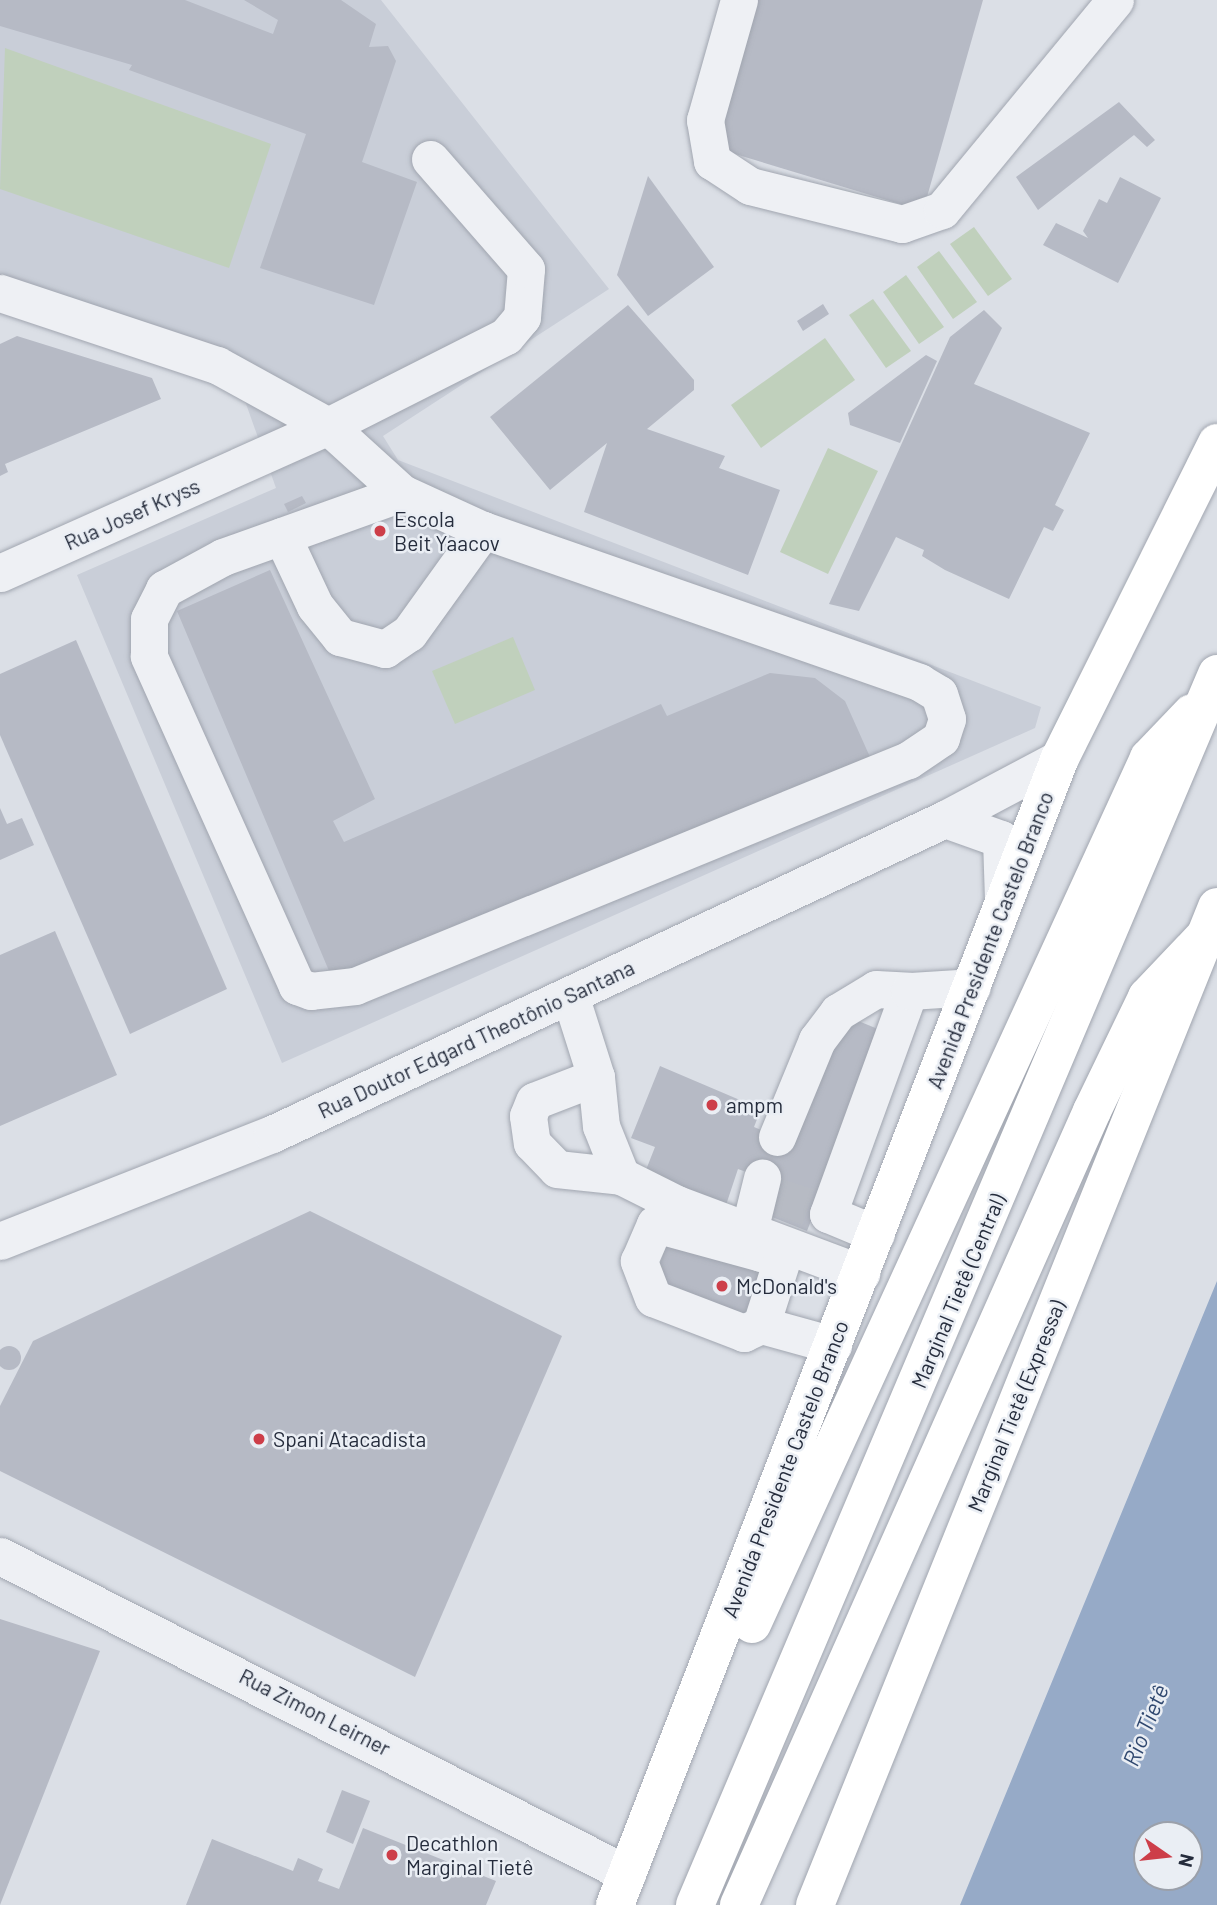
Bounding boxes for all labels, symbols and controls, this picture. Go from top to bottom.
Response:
street label: Rua Josef Kryss [60,473,204,555]
place label: Escola Beit Yaacov [394,506,500,556]
marker: Escola Beit Yaacov [372,523,388,539]
street label: Avenida Presidente Castelo Branco [922,788,1058,1092]
street label: Rua Doutor Edgard Theotônio Santana [314,954,638,1124]
place label: ampm [726,1092,783,1118]
marker: ampm [704,1097,720,1113]
street label: Marginal Tietê (Central) [906,1190,1010,1392]
place label: McDonald's [736,1273,837,1299]
marker: McDonald's [714,1278,730,1294]
street label: Marginal Tietê (Expressa) [962,1296,1070,1516]
street label: Avenida Presidente Castelo Branco [717,1317,853,1621]
place label: Spani Atacadista [273,1426,426,1452]
marker: Spani Atacadista [251,1431,267,1447]
street label: Rua Zimon Leirner [235,1663,395,1761]
water label: Rio Tietê [1116,1680,1174,1770]
north arrow [1133,1821,1203,1891]
place label: Decathlon Marginal Tietê [406,1830,533,1880]
marker: Decathlon Marginal Tietê [384,1847,400,1863]
text: N [1174,1852,1200,1870]

